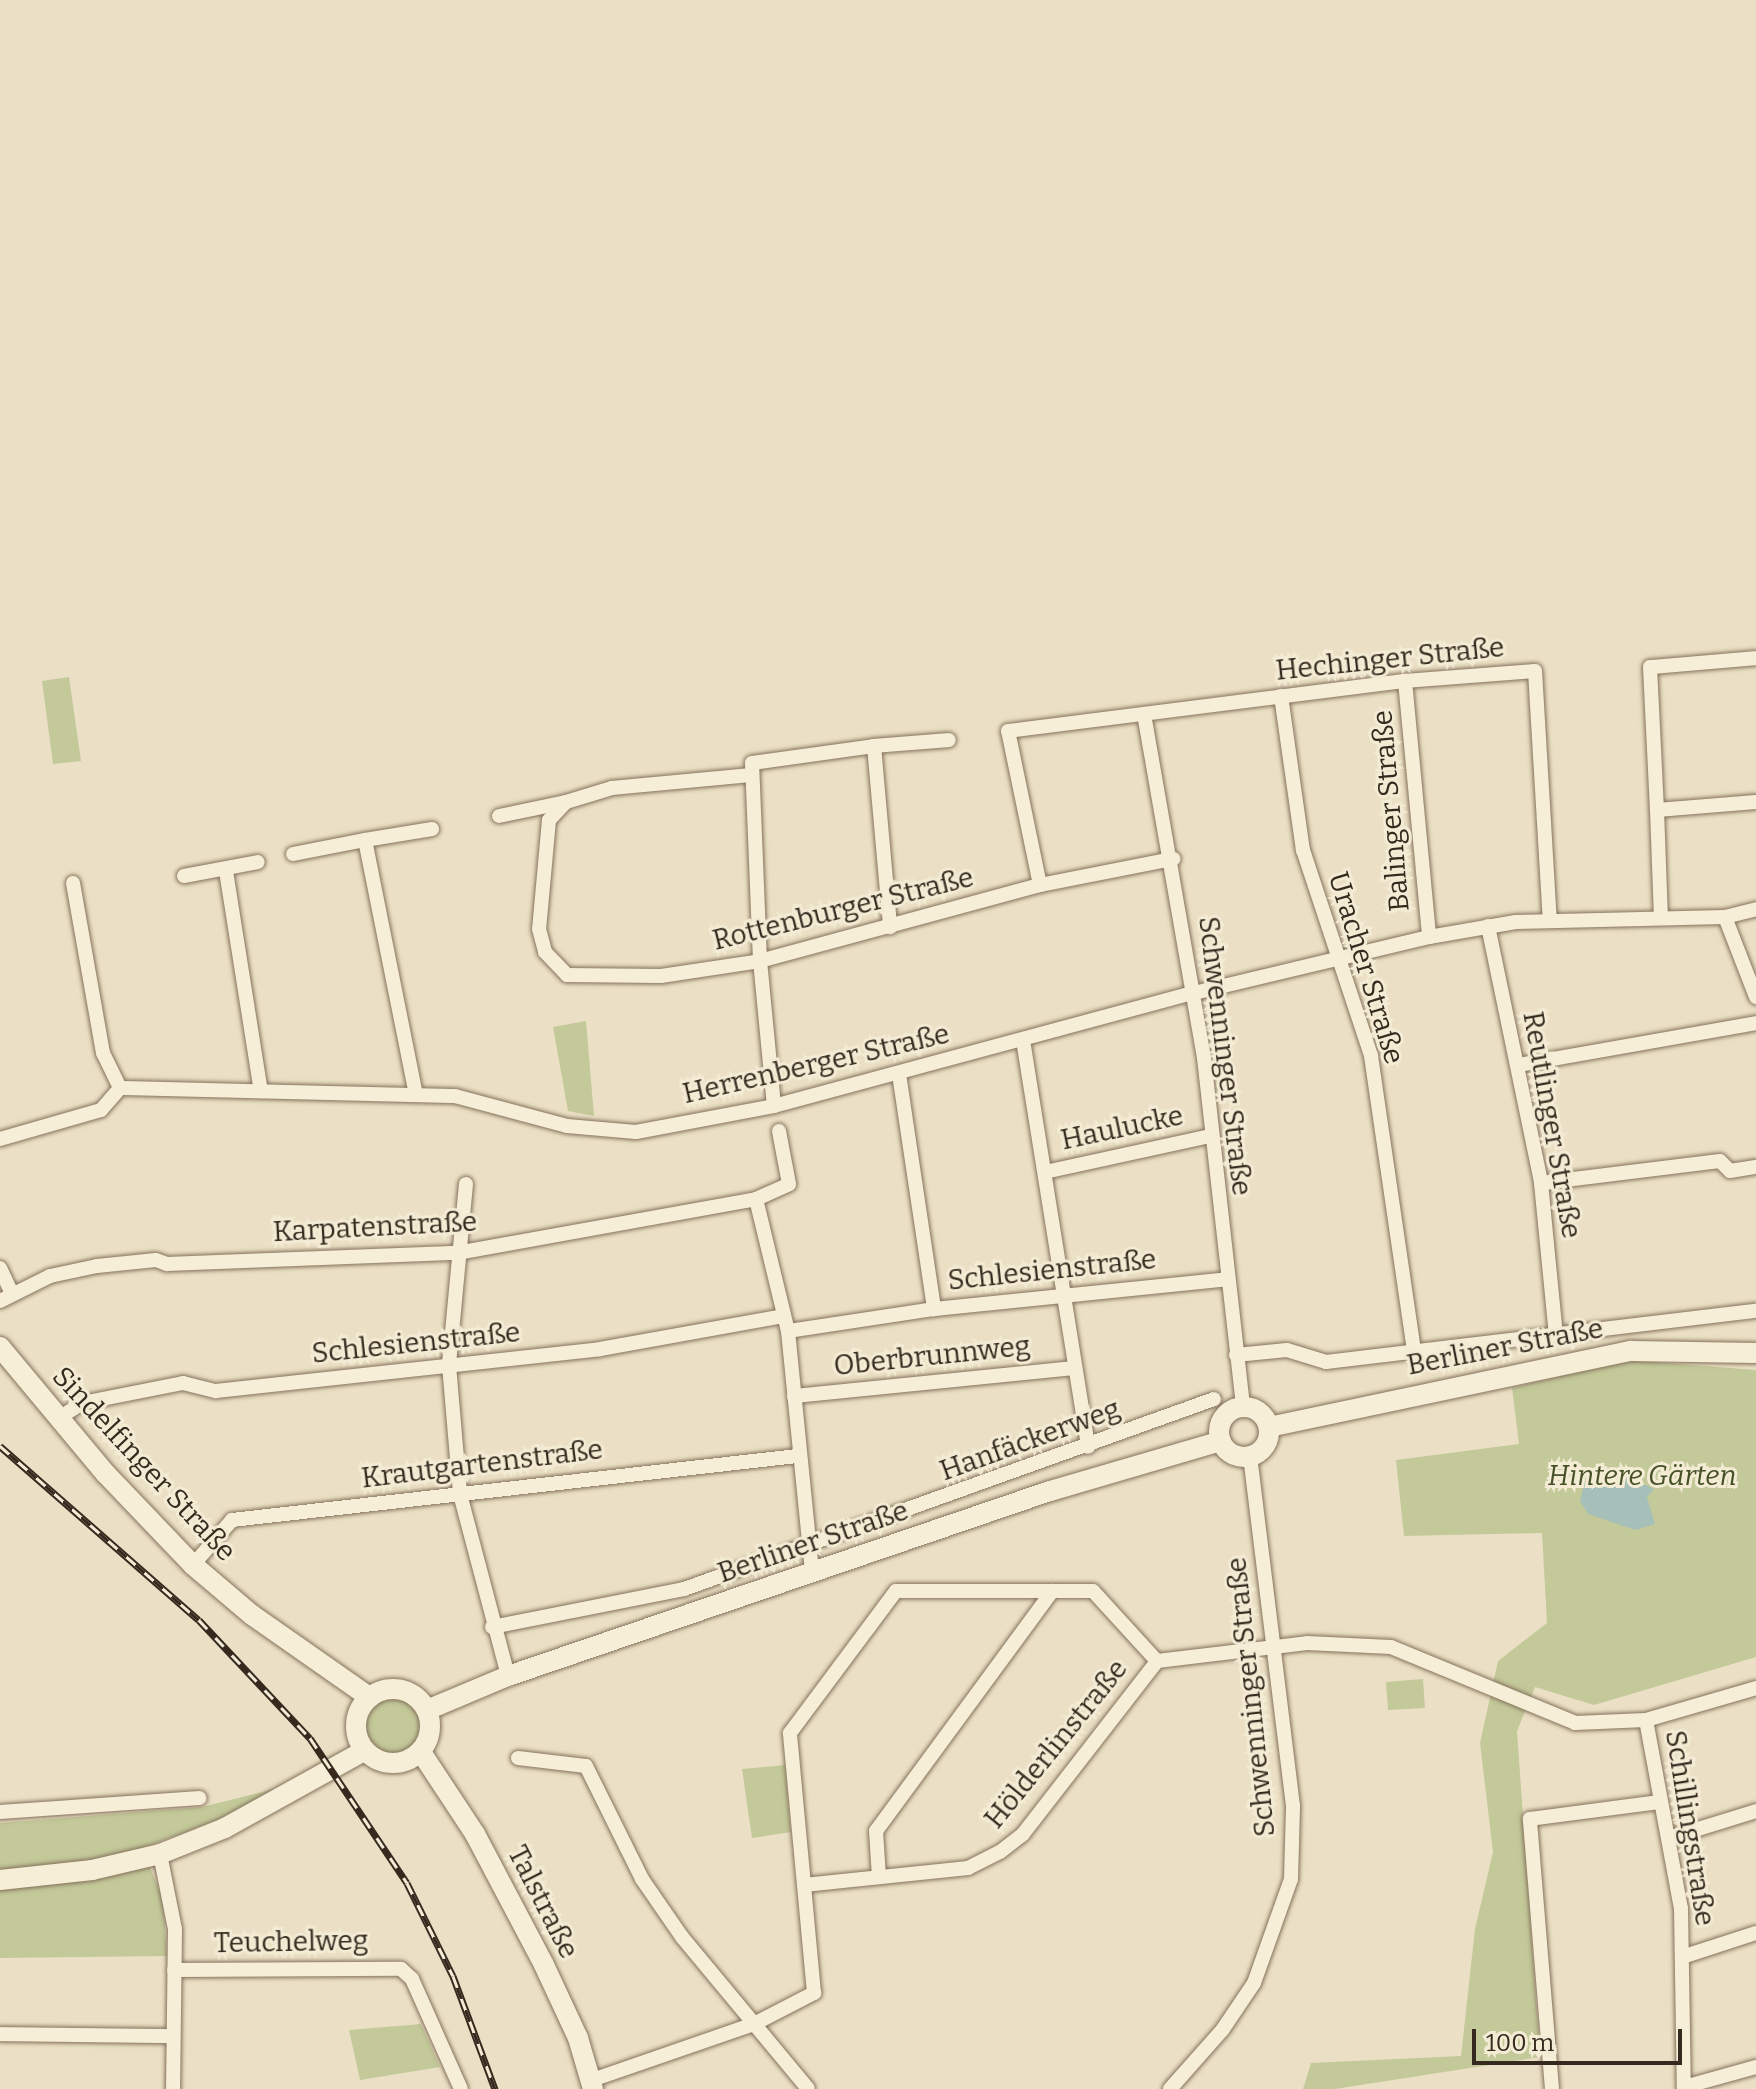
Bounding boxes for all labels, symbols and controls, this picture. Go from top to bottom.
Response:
street label: Hechinger Straße [1274,630,1506,688]
street label: Balinger Straße [1365,709,1417,913]
street label: Rottenburger Straße [709,860,977,958]
street label: Uracher Straße [1321,868,1411,1068]
street label: Schwenninger Straße [1191,915,1259,1197]
street label: Reutlinger Straße [1516,1009,1588,1241]
street label: Herrenberger Straße [679,1017,953,1111]
street label: Haulucke [1058,1099,1186,1157]
street label: Karpatenstraße [272,1205,478,1249]
street label: Schlesienstraße [946,1242,1158,1298]
street label: Berliner Straße [1404,1312,1606,1382]
street label: Schlesienstraße [310,1315,522,1371]
street label: Oberbrunnweg [832,1329,1032,1383]
street label: Sindelfinger Straße [45,1360,243,1568]
street label: Hanfäckerweg [935,1392,1125,1488]
street label: Krautgartenstraße [359,1433,605,1495]
park label: Hintere Gärten [1548,1459,1736,1493]
street label: Berliner Straße [713,1494,913,1590]
street label: Schwenninger Straße [1220,1556,1282,1838]
street label: Hölderlinstraße [978,1653,1134,1835]
street label: Schillingstraße [1658,1728,1722,1928]
street label: Talstraße [500,1840,586,1964]
street label: Teuchelweg [213,1924,369,1960]
scale bar [1476,2013,1686,2063]
text: 100 m [1486,2029,1554,2057]

